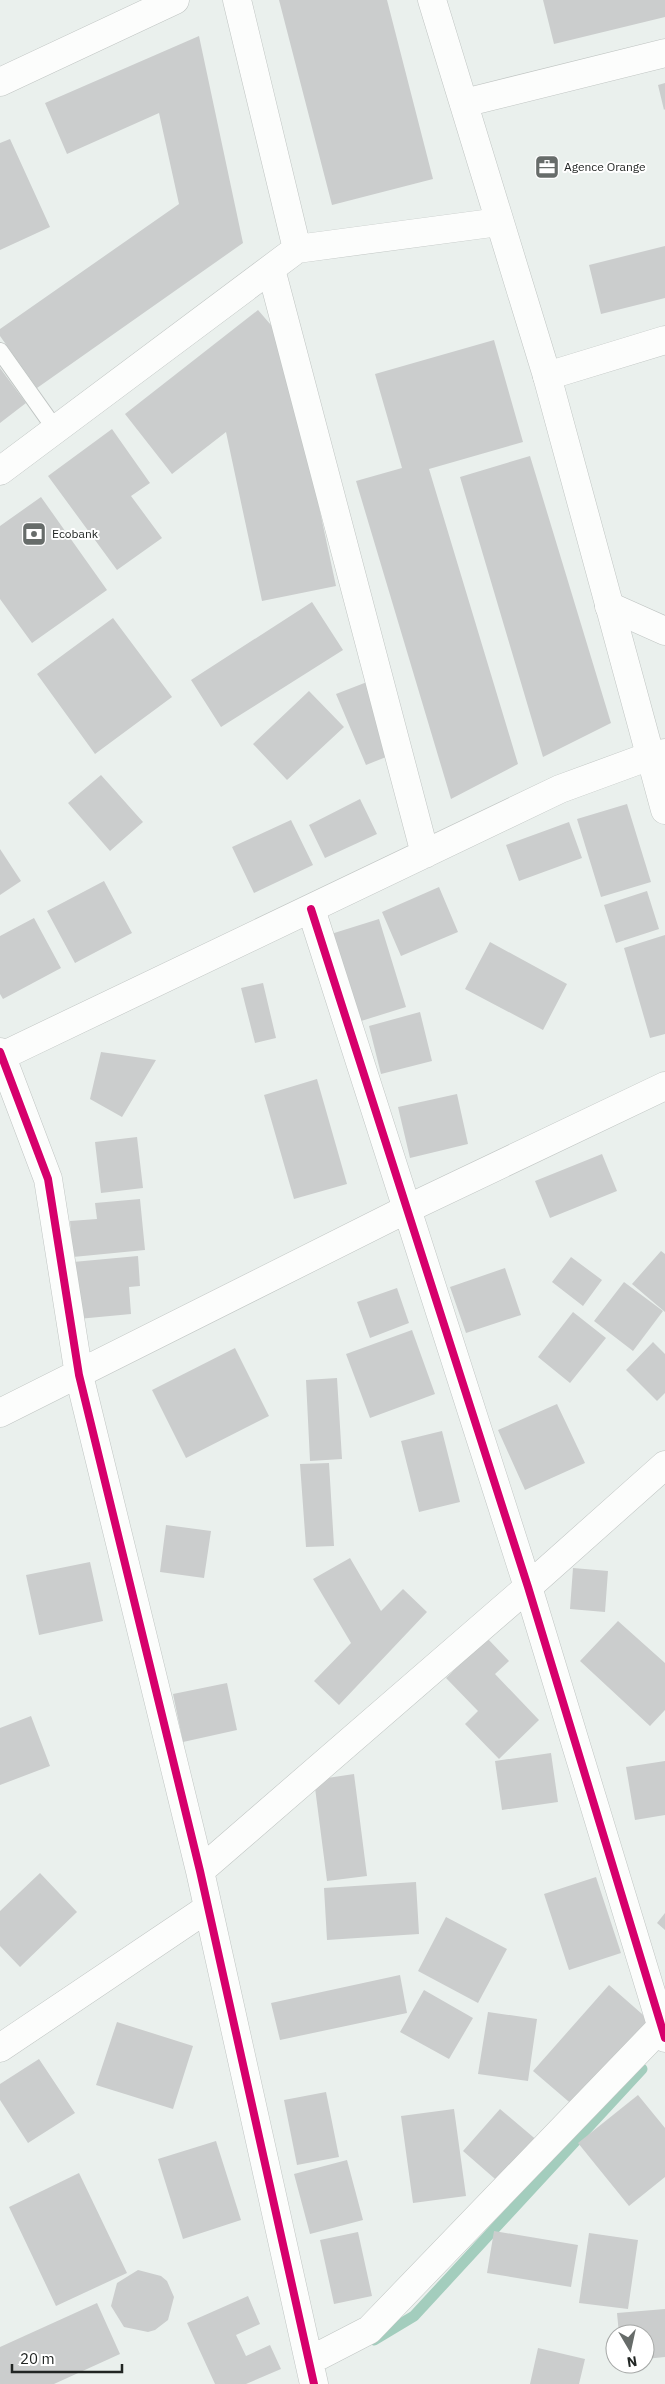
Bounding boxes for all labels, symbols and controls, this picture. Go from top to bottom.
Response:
office icon: Agence Orange [534,154,560,180]
place label: Agence Orange [564,159,646,174]
bank icon: Ecobank [21,521,47,547]
place label: Ecobank [52,526,99,541]
north arrow [605,2324,655,2374]
scale bar [12,2342,122,2374]
text: 20 m [20,2349,55,2368]
text: N [626,2352,638,2372]

